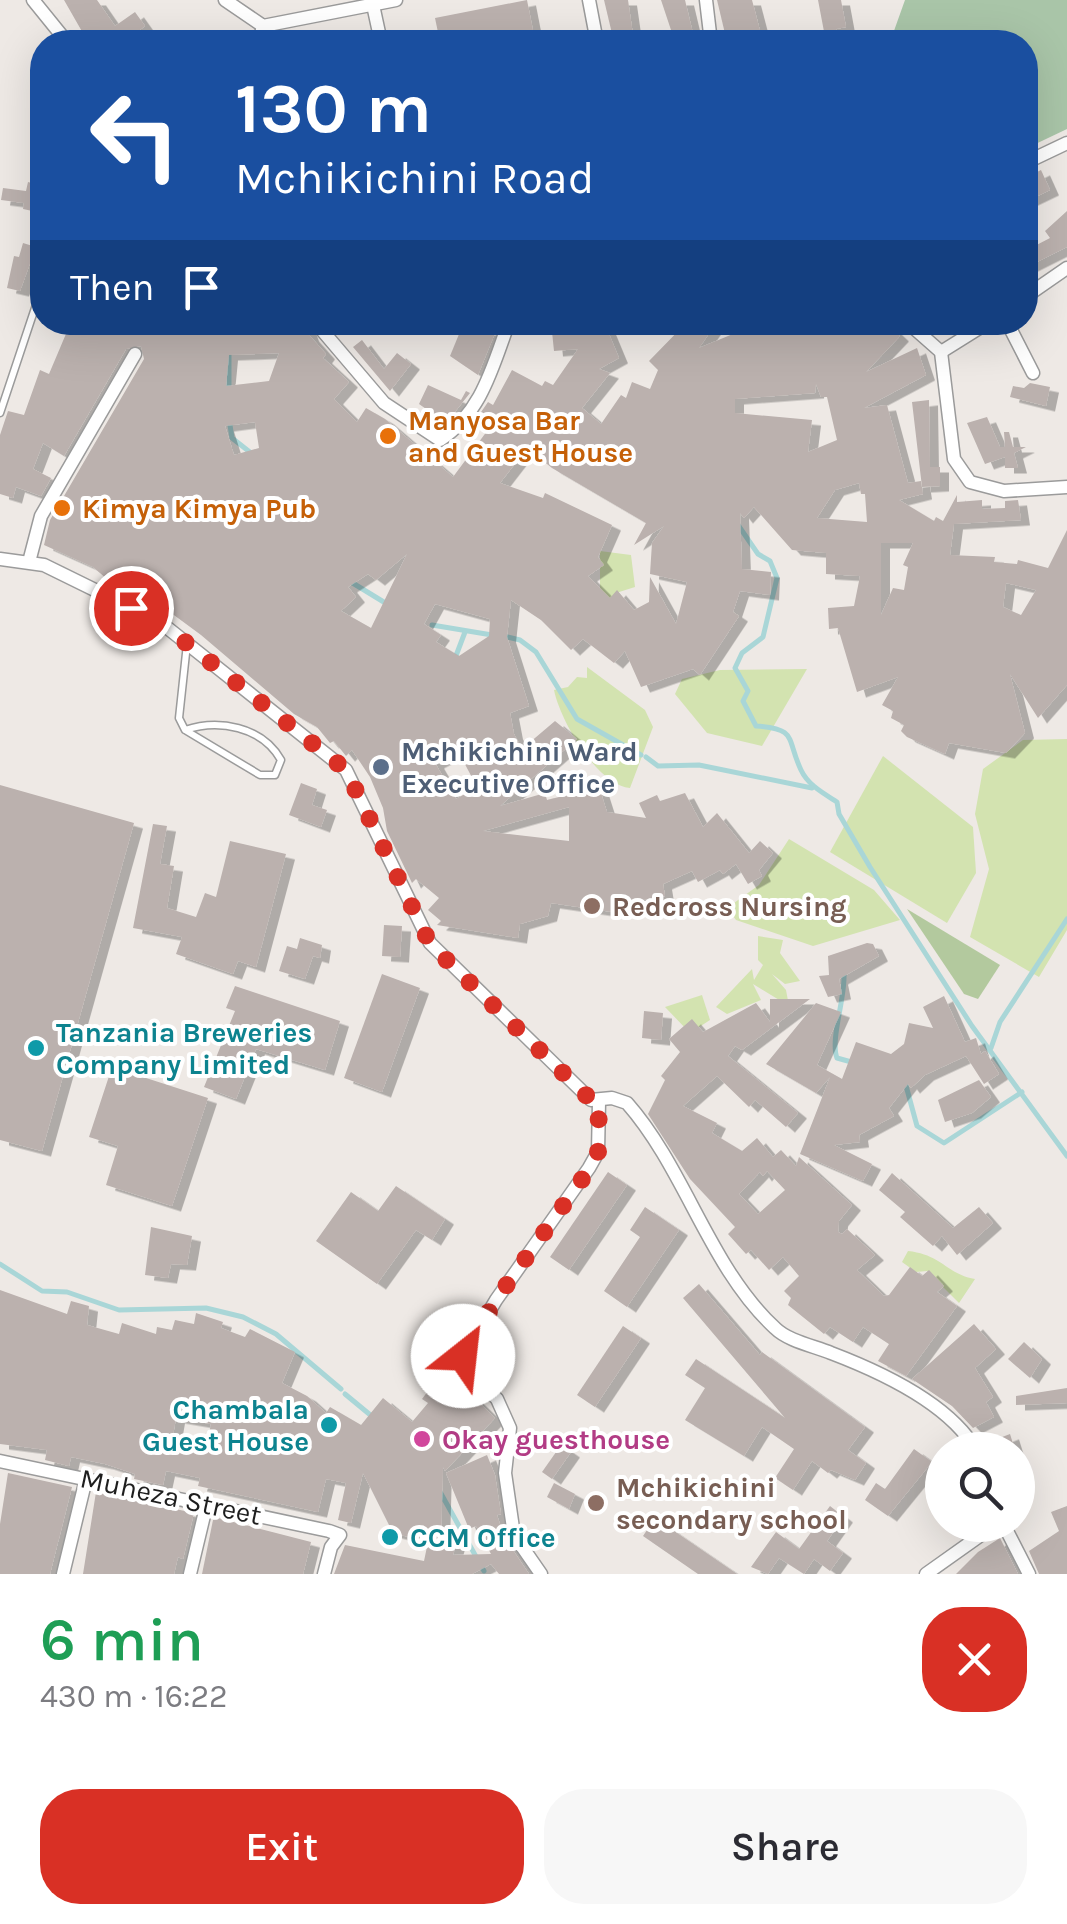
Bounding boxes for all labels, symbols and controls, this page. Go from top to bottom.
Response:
text: 130 m [235,68,432,150]
icon: left [70,70,200,200]
text: Mchikichini Road [235,152,594,204]
icon: arrive [174,260,229,315]
text: Then [70,265,154,310]
place label: Manyosa Bar and Guest House [408,404,633,469]
marker: Manyosa Bar and Guest House [377,425,399,447]
place label: Kimya Kimya Pub [82,492,316,525]
marker: Kimya Kimya Pub [51,497,73,519]
pin [89,566,174,651]
icon: arrive [104,581,159,636]
place label: Mchikichini Ward Executive Office [401,735,638,800]
marker: Mchikichini Ward Executive Office [370,756,392,778]
place label: Redcross Nursing [612,890,847,923]
marker: Redcross Nursing [581,895,603,917]
place label: Tanzania Breweries Company Limited [56,1016,312,1081]
marker: Tanzania Breweries Company Limited [25,1037,47,1059]
position arrow [411,1304,515,1408]
place label: Chambala Guest House [142,1393,309,1458]
marker: Chambala Guest House [318,1414,340,1436]
place label: Okay guesthouse [442,1423,670,1456]
marker: Okay guesthouse [411,1428,433,1450]
map controls [925,1432,1035,1542]
button: search [925,1432,1035,1542]
street label: Muheza Street [77,1461,264,1532]
place label: Mchikichini secondary school [616,1471,847,1536]
marker: Mchikichini secondary school [585,1492,607,1514]
place label: CCM Office [410,1521,556,1554]
marker: CCM Office [379,1526,401,1548]
text: 6 min [40,1605,204,1675]
button: close [922,1607,1027,1712]
text: 430 m · 16:22 [40,1678,228,1715]
button: Exit [40,1789,524,1904]
button: Share [544,1789,1027,1904]

